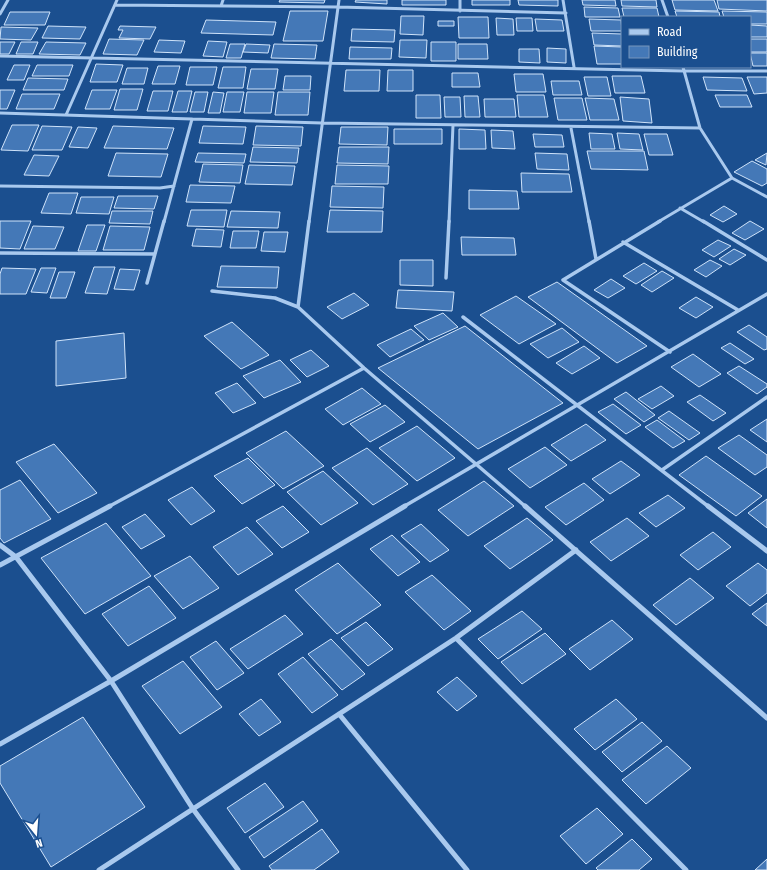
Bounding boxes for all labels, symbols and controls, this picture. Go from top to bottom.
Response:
legend [621,16,751,68]
text: Road [657,25,682,39]
text: Building [657,45,698,59]
north arrow [16,814,56,854]
text: N [34,836,44,850]

